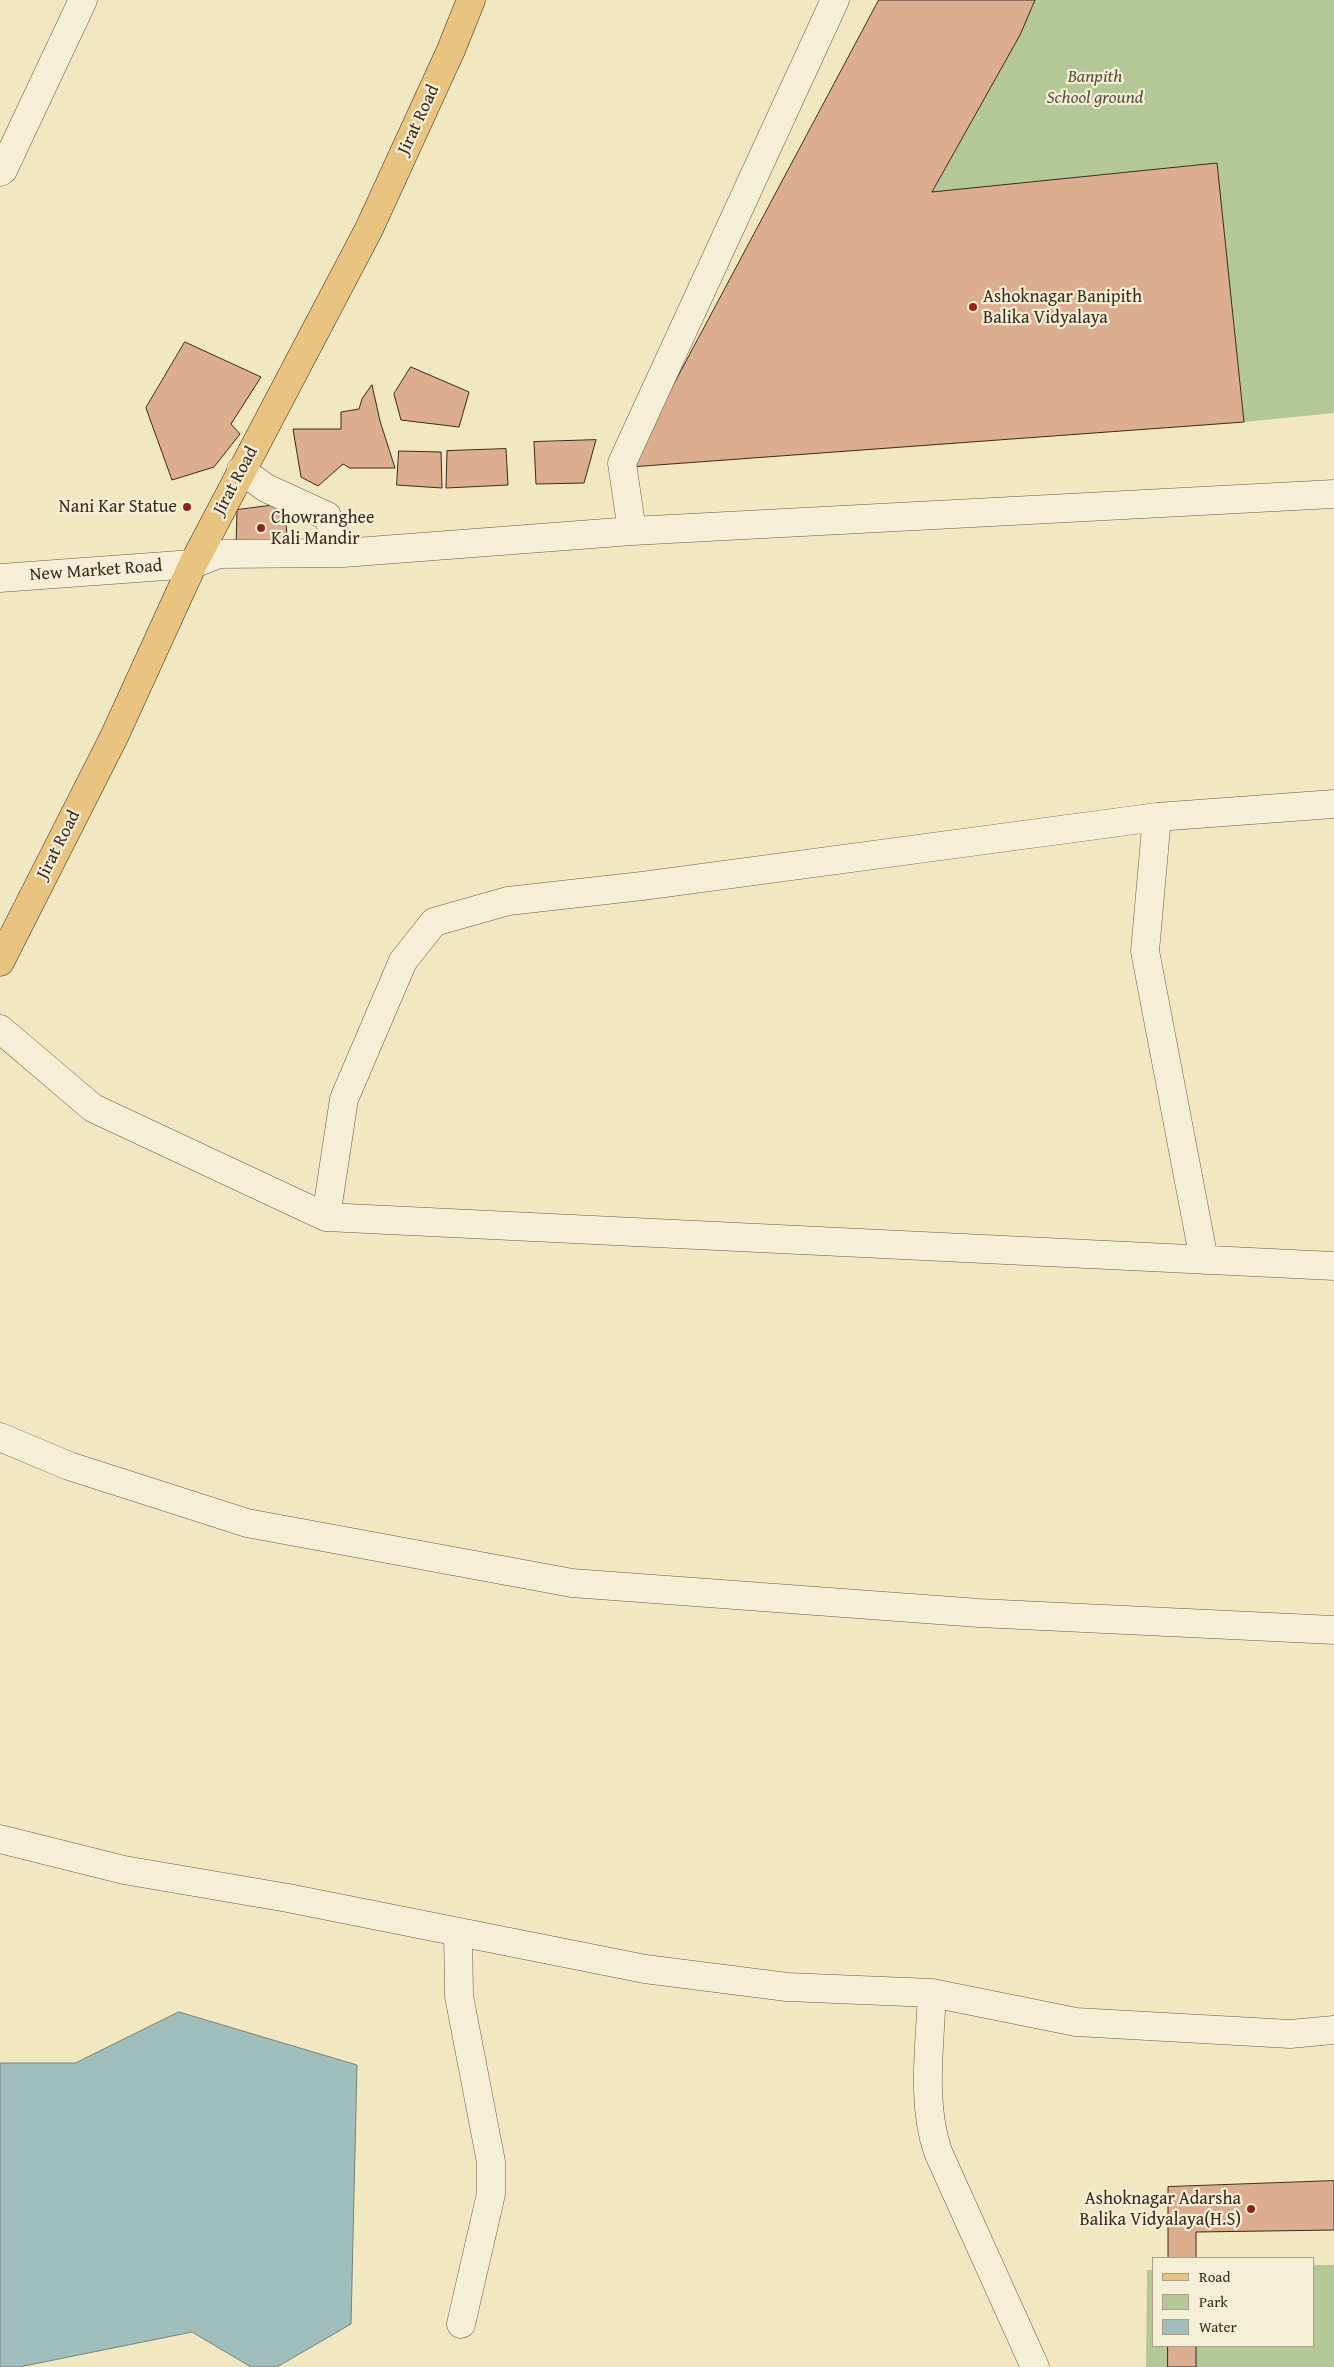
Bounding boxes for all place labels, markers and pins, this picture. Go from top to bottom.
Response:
place label: Ashoknagar Banipith Balika Vidyalaya [983,286,1142,328]
marker: Ashoknagar Banipith Balika Vidyalaya [967,301,979,313]
place label: Nani Kar Statue [59,496,177,518]
marker: Nani Kar Statue [181,501,193,513]
place label: Chowranghee Kali Mandir [271,507,374,550]
marker: Chowranghee Kali Mandir [255,522,267,534]
place label: Ashoknagar Adarsha Balika Vidyalaya(H.S) [1079,2188,1241,2230]
marker: Ashoknagar Adarsha Balika Vidyalaya(H.S) [1245,2203,1257,2215]

